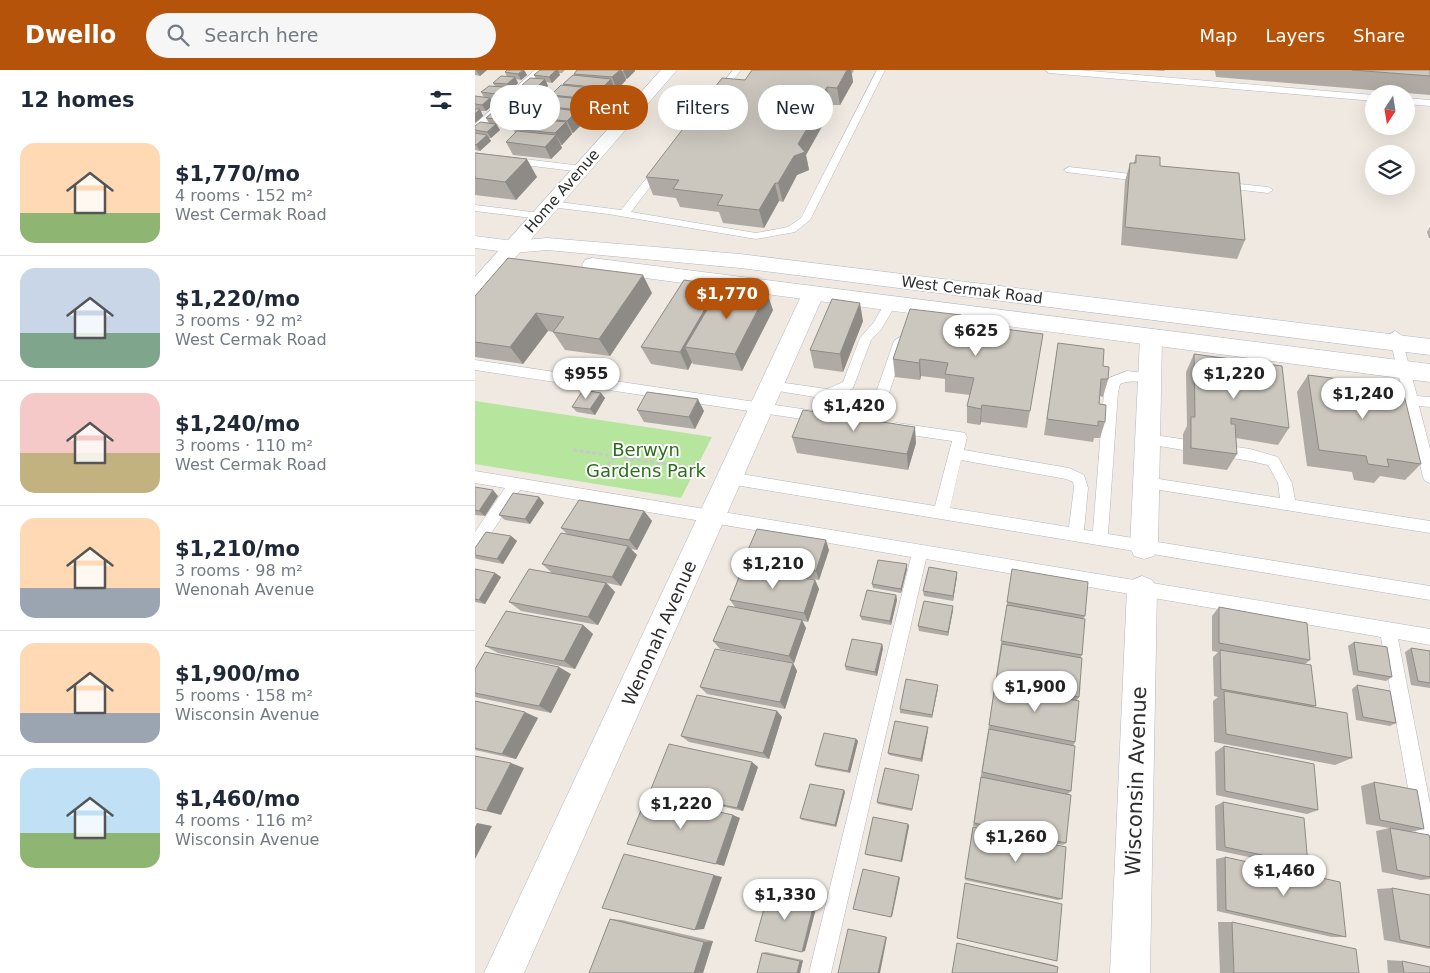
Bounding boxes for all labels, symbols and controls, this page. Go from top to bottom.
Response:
search box [146,13,496,58]
text: Dwello [25,21,116,49]
icon: search [164,21,192,49]
text: Search here [204,24,318,46]
text: Map [1199,25,1237,46]
text: Layers [1265,25,1325,46]
text: Share [1353,25,1405,46]
chip: Buy [490,85,560,130]
chip: Rent [570,85,648,130]
chip: Filters [658,85,748,130]
chip: New [758,85,833,130]
north arrow [1365,85,1415,135]
map controls [1365,85,1415,195]
icon: filters [427,86,455,114]
text: 12 homes [20,88,135,112]
button: layers [1365,145,1415,195]
street label: Home Avenue [521,146,603,236]
text: $1,770/mo [175,162,300,186]
icon: home [60,163,120,223]
text: 4 rooms · 152 m² [175,186,313,205]
text: West Cermak Road [175,205,327,224]
street label: West Cermak Road [900,272,1044,308]
pin: $1,770 [686,278,768,320]
text: $1,770 [696,284,758,303]
text: $1,220/mo [175,287,300,311]
icon: home [60,288,120,348]
text: 3 rooms · 92 m² [175,311,303,330]
pin: $625 [946,314,1006,357]
text: $625 [954,321,998,340]
text: West Cermak Road [175,330,327,349]
pin: $955 [556,358,616,400]
pin: $1,220 [1193,358,1275,400]
text: $955 [564,364,608,383]
text: $1,220 [1203,364,1265,383]
pin: $1,240 [1322,378,1404,420]
text: $1,240 [1332,384,1394,403]
pin: $1,420 [813,390,895,432]
text: $1,420 [823,396,885,415]
text: $1,240/mo [175,412,300,436]
icon: home [60,413,120,473]
text: 3 rooms · 110 m² [175,436,313,455]
park label: Berwyn Gardens Park [586,439,707,481]
text: West Cermak Road [175,455,327,474]
text: $1,210/mo [175,537,300,561]
icon: home [60,538,120,598]
pin: $1,210 [732,548,814,590]
text: $1,210 [742,554,804,573]
street label: Wenonah Avenue [618,557,700,709]
text: 3 rooms · 98 m² [175,561,303,580]
text: Wenonah Avenue [175,580,314,599]
text: $1,900/mo [175,662,300,686]
icon: home [60,663,120,723]
pin: $1,900 [994,670,1076,713]
text: $1,900 [1004,677,1066,696]
text: 5 rooms · 158 m² [175,686,313,705]
street label: Wisconsin Avenue [1121,686,1151,876]
text: Wisconsin Avenue [175,705,319,724]
text: $1,460/mo [175,787,300,811]
icon: home [60,788,120,848]
pin: $1,220 [640,788,722,830]
text: $1,220 [650,794,712,813]
text: 4 rooms · 116 m² [175,811,313,830]
pin: $1,260 [975,820,1057,863]
text: $1,260 [985,827,1047,846]
text: Wisconsin Avenue [175,830,319,849]
pin: $1,460 [1243,854,1325,897]
text: $1,460 [1253,861,1315,880]
pin: $1,330 [744,878,826,921]
text: $1,330 [754,885,816,904]

